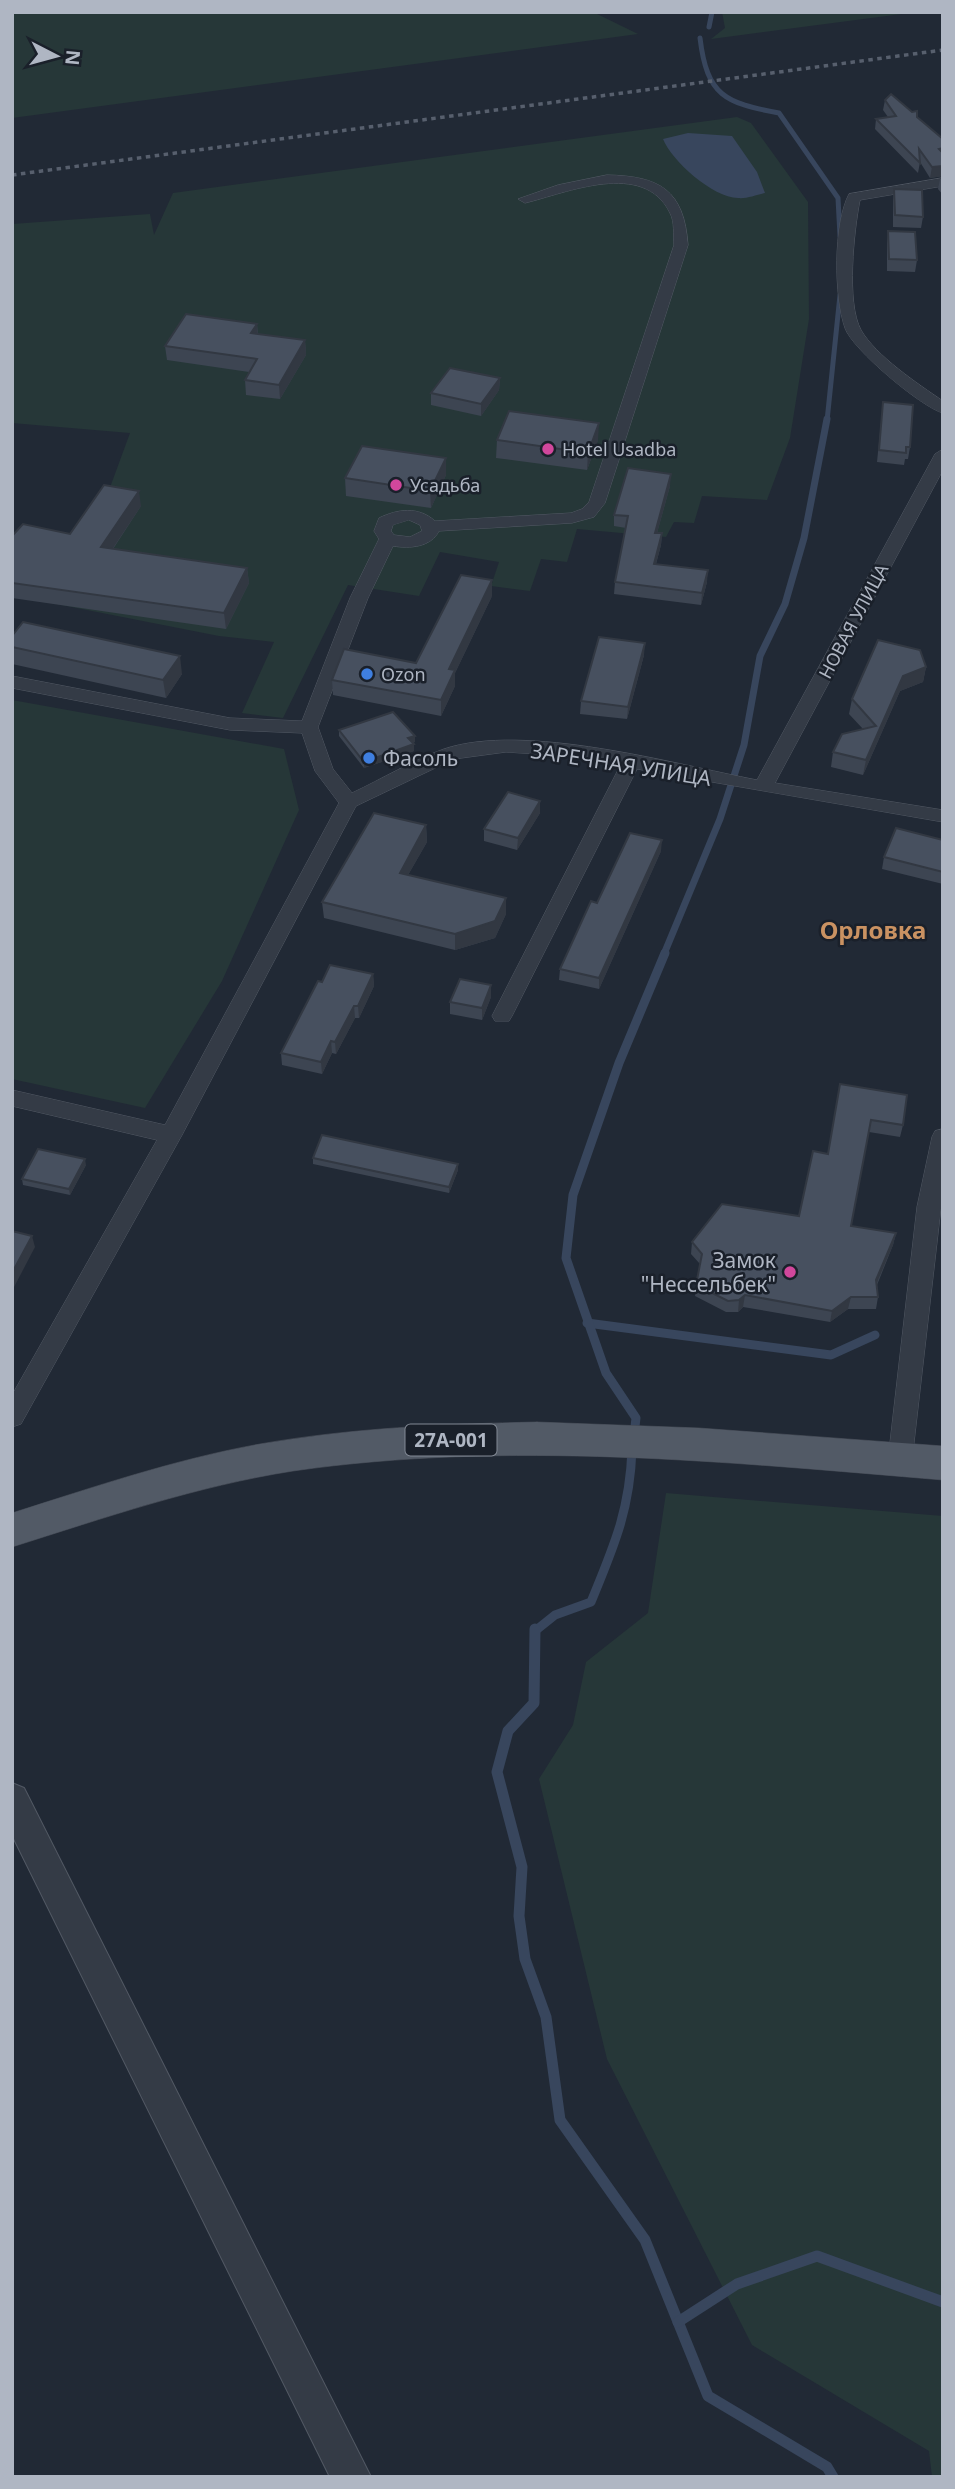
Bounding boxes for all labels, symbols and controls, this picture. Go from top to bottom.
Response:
north arrow [21,21,91,91]
text: N [59,49,87,67]
place label: Hotel Usadba [562,437,676,461]
marker: Hotel Usadba [540,441,556,457]
place label: Усадьба [410,473,480,497]
marker: Усадьба [388,477,404,493]
street label: НОВАЯ УЛИЦА [813,559,894,683]
place label: Ozon [381,662,426,686]
marker: Ozon [359,666,375,682]
street label: ЗАРЕЧНАЯ УЛИЦА [529,736,714,792]
place label: Фасоль [383,744,458,772]
marker: Фасоль [361,750,377,766]
district label: Орловка [820,913,926,946]
place label: Замок "Нессельбек" [641,1246,776,1298]
marker: Замок "Нессельбек" [782,1264,798,1280]
road number: 27А-001 [406,1424,496,1456]

